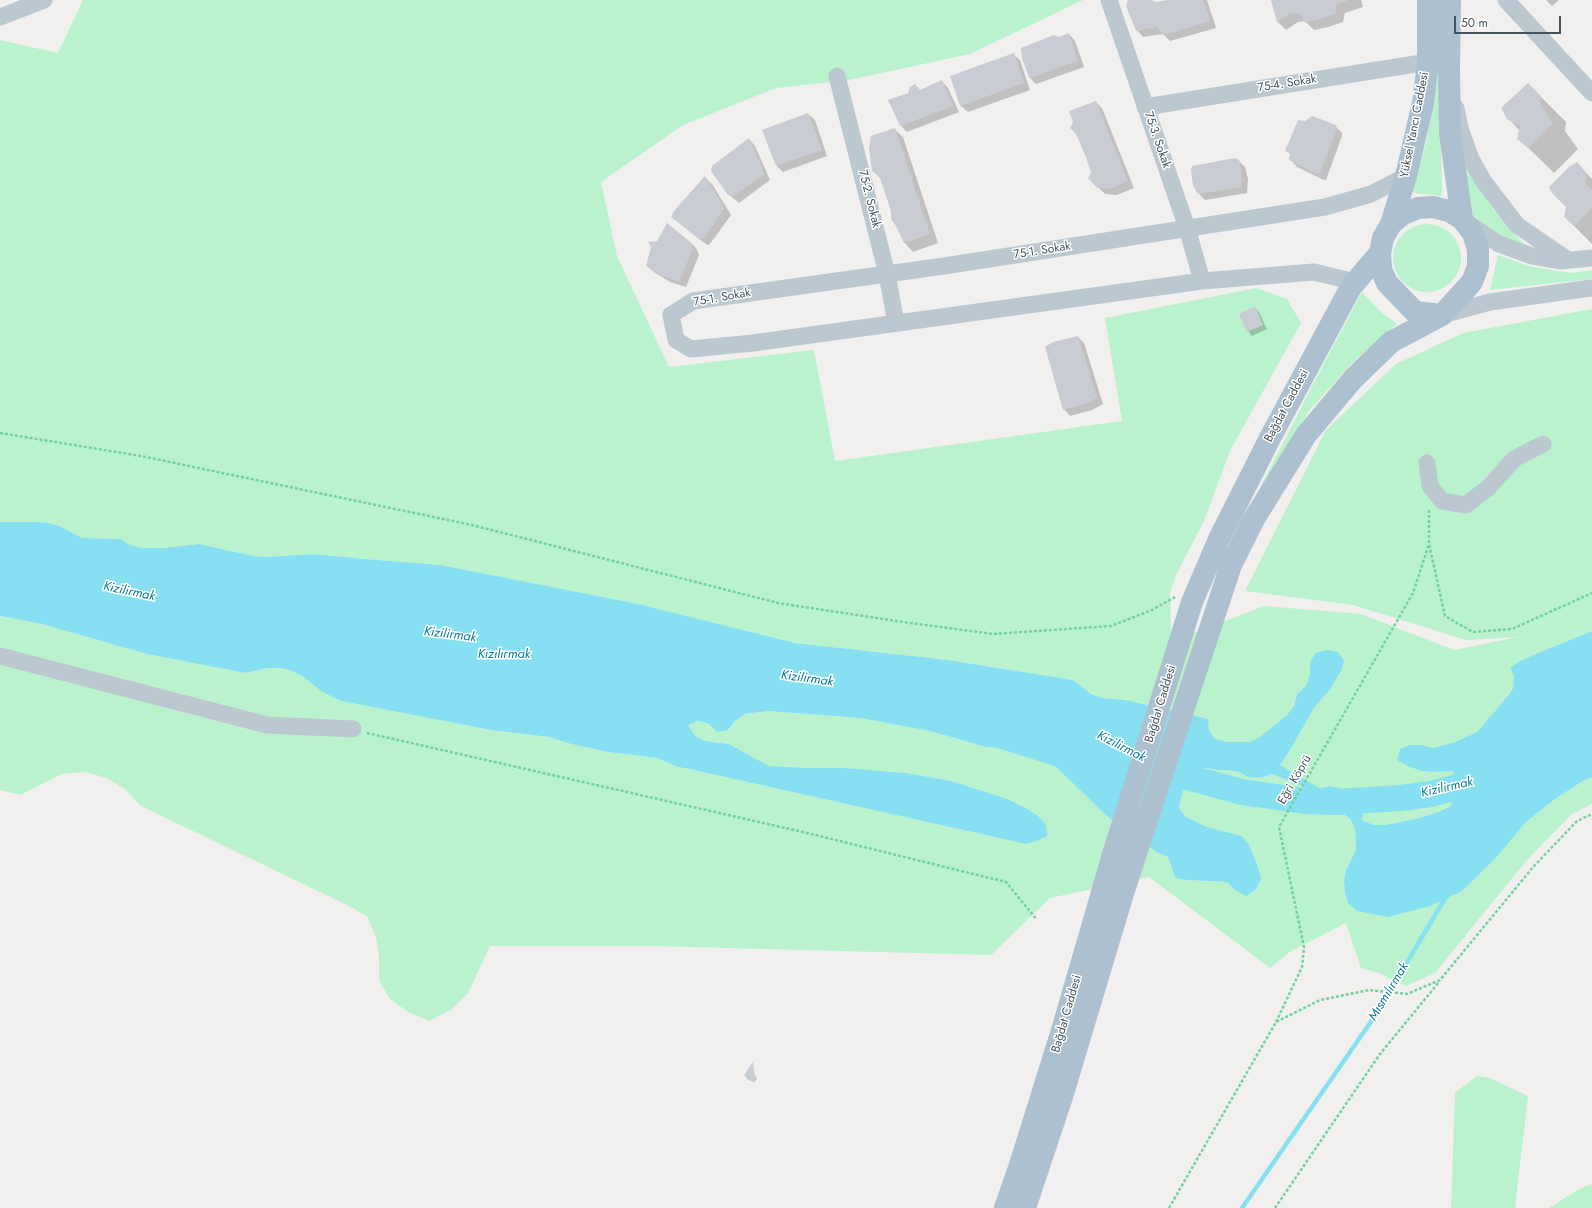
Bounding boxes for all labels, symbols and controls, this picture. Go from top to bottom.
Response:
scale bar [1456,8,1563,34]
text: 50 m [1461,14,1488,32]
street label: Yüksel Yancı Caddesi [1398,71,1432,179]
street label: 75-4. Sokak [1257,72,1317,96]
street label: 75-3. Sokak [1141,110,1173,170]
street label: 75-2. Sokak [855,169,883,229]
street label: 75-1. Sokak [1012,239,1072,263]
street label: 75-1. Sokak [692,286,752,310]
street label: Bağdat Caddesi [1262,367,1312,445]
water label: Kizilirmak [102,579,156,605]
water label: Kizilirmak [423,624,477,646]
water label: Kızılırmak [478,647,530,663]
street label: Bağdat Caddesi [1142,664,1180,744]
water label: Kizilirmak [780,668,834,690]
water label: Kizilirmak [1094,728,1148,766]
street label: Eğri Köprü [1275,753,1315,807]
water label: Kizilirmak [1420,774,1474,802]
water label: Mısmılırmak [1366,960,1412,1024]
street label: Bağdat Caddesi [1049,973,1085,1055]

